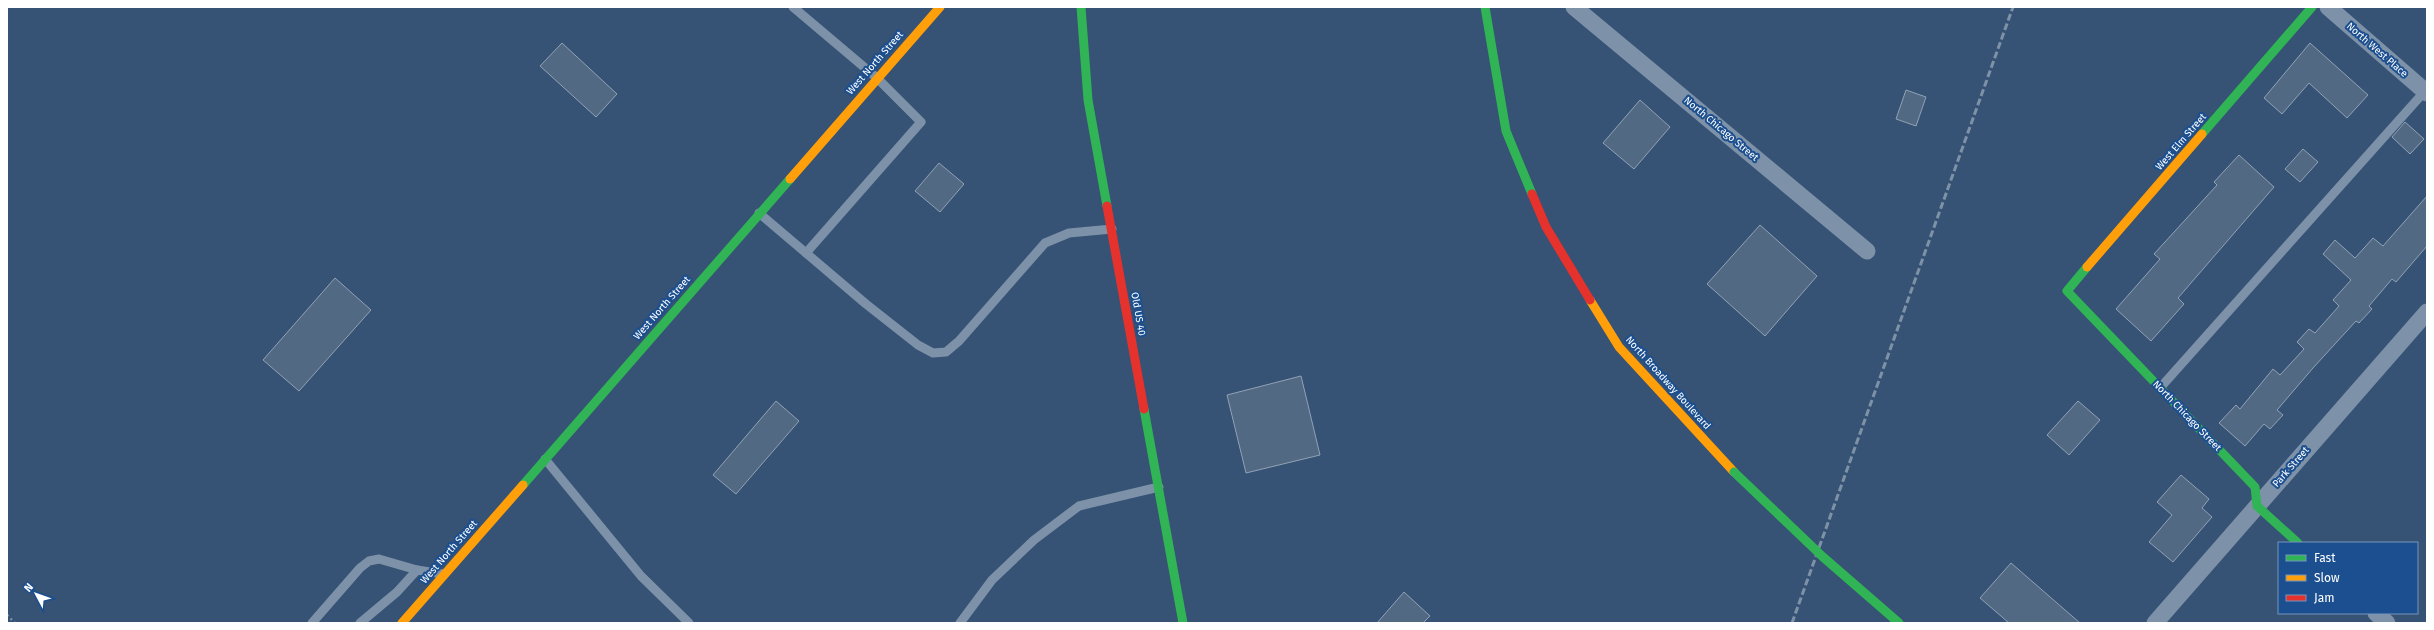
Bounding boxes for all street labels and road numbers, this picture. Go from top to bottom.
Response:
street label: North West Place [2344,20,2410,80]
street label: West North Street [844,28,906,97]
street label: North Chicago Street [1681,94,1761,164]
street label: West Elm Street [2153,111,2209,173]
street label: West North Street [631,273,693,342]
street label: Old US 40 [1128,291,1148,337]
street label: North Broadway Boulevard [1623,334,1713,432]
street label: North Chicago Street [2150,378,2224,454]
street label: Park Street [2270,444,2312,490]
street label: West North Street [418,517,480,586]

